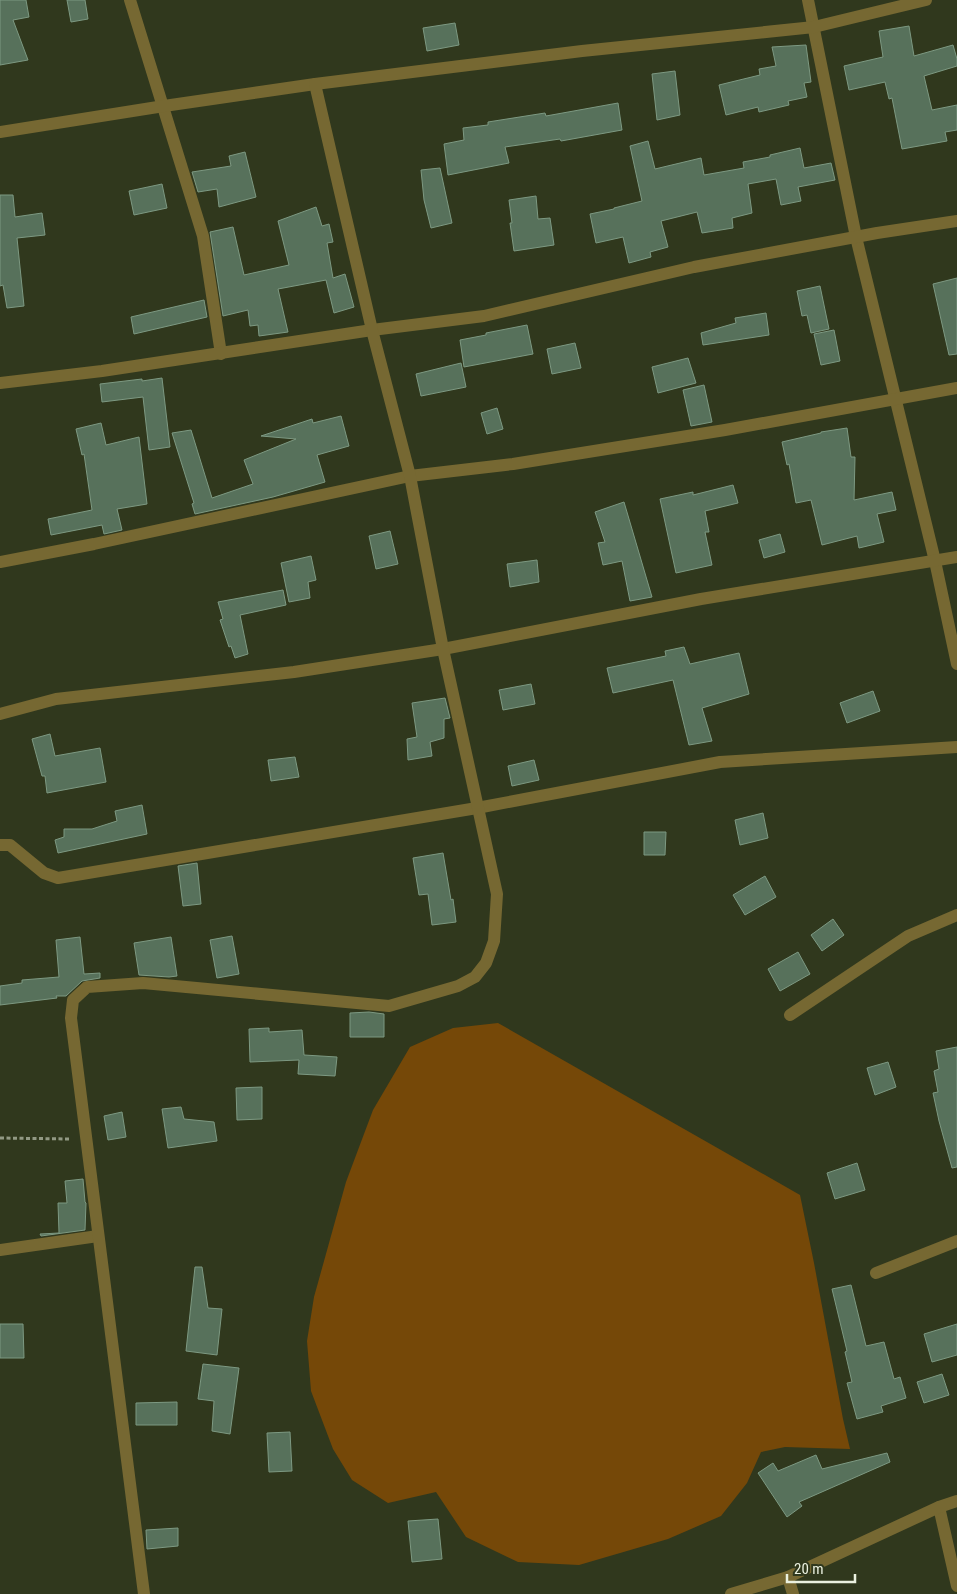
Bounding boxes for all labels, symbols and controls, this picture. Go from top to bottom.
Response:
scale bar [787,1552,854,1584]
text: 20 m [794,1560,824,1578]

